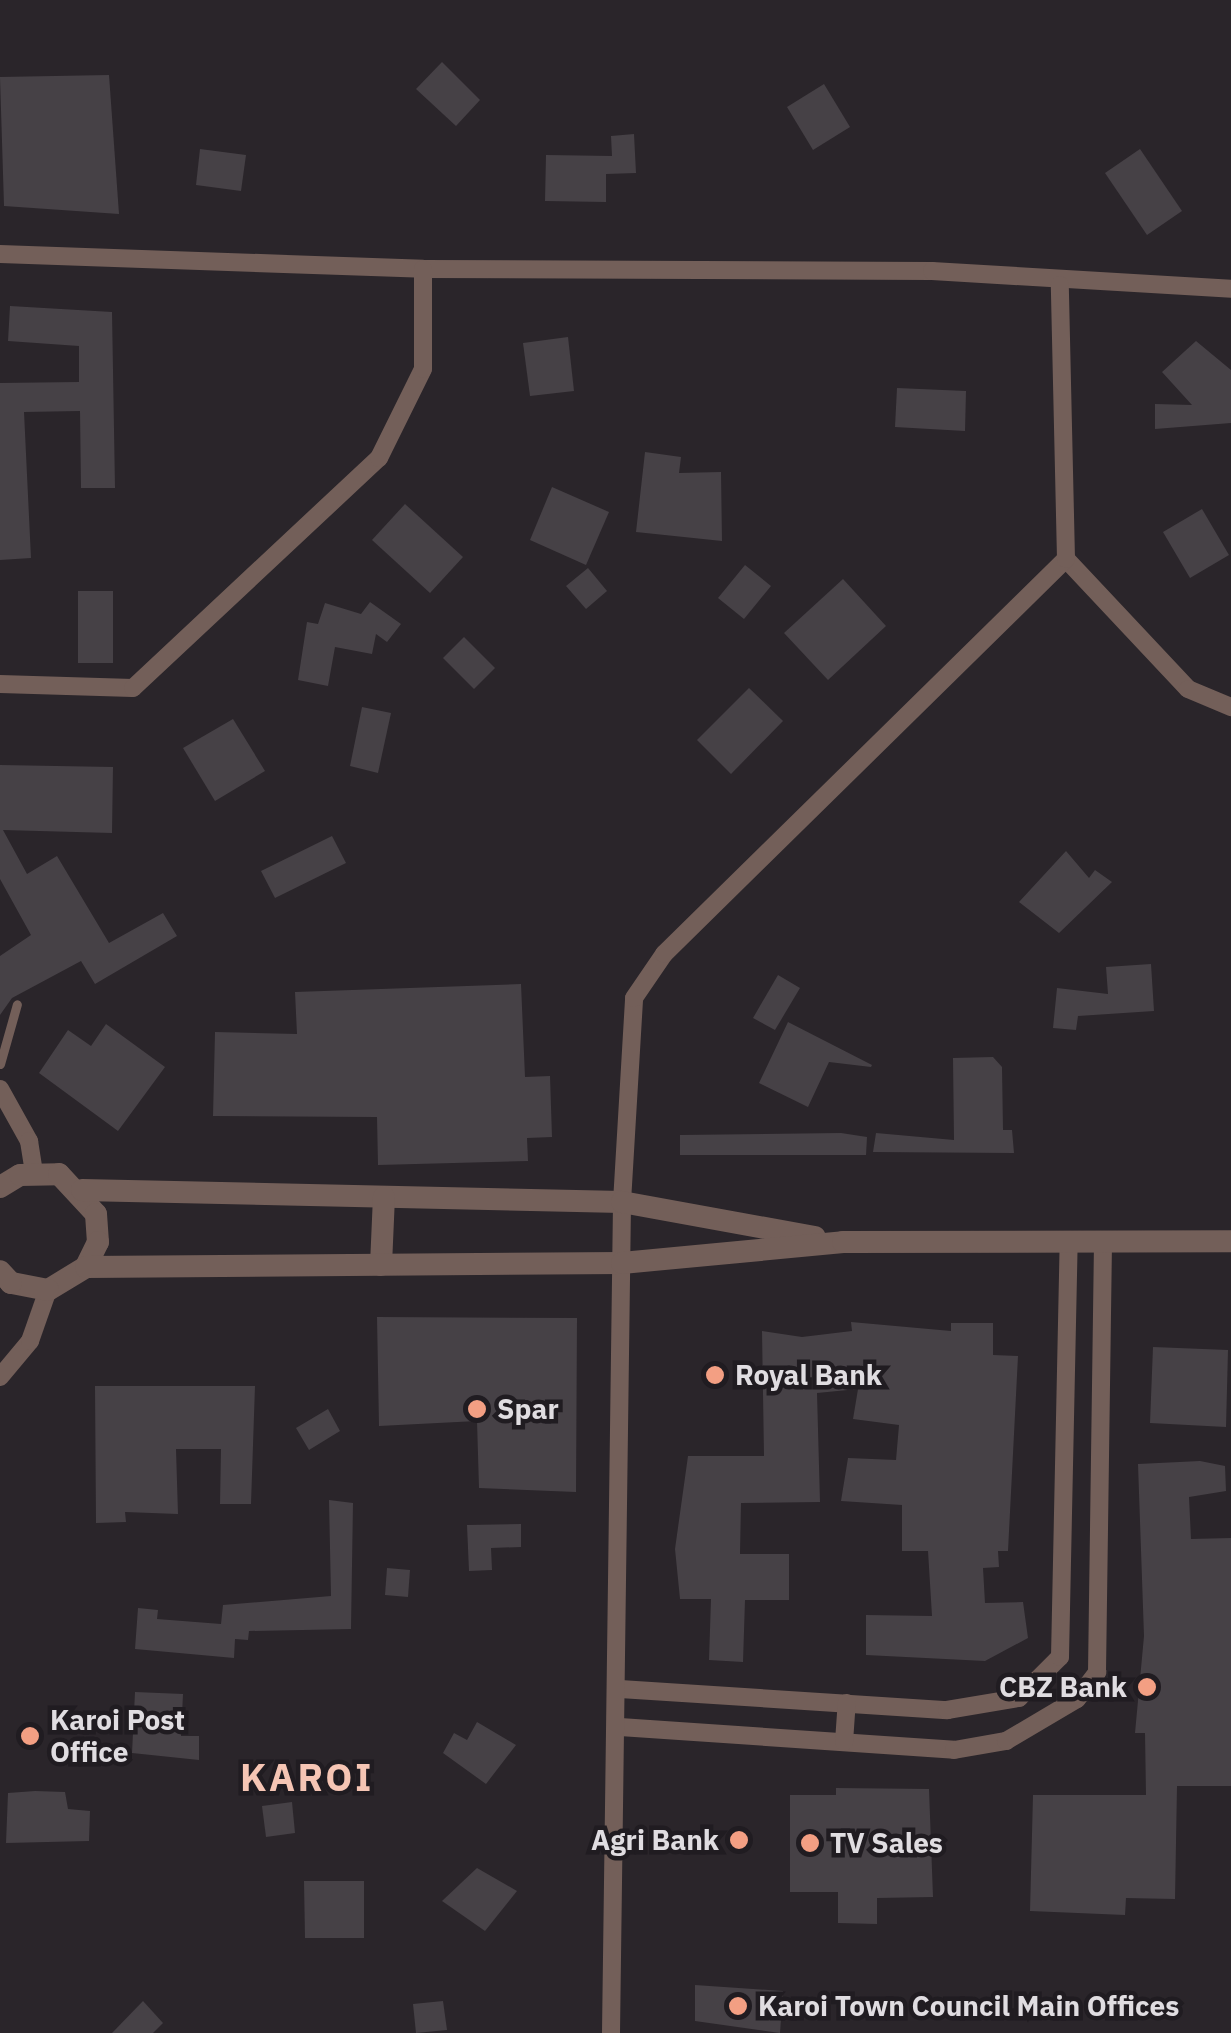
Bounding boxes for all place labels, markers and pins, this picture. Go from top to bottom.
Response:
place label: Royal Bank [735,1358,882,1392]
marker: Royal Bank [704,1364,726,1386]
place label: Spar [497,1392,559,1426]
marker: Spar [466,1398,488,1420]
place label: CBZ Bank [999,1670,1127,1704]
marker: CBZ Bank [1136,1676,1158,1698]
place label: Karoi Post Office [50,1703,185,1769]
marker: Karoi Post Office [19,1725,41,1747]
place label: Agri Bank [591,1823,719,1857]
place label: TV Sales [830,1826,943,1860]
marker: Agri Bank [728,1829,750,1851]
marker: TV Sales [799,1832,821,1854]
place label: Karoi Town Council Main Offices [758,1989,1179,2023]
marker: Karoi Town Council Main Offices [727,1995,749,2017]

